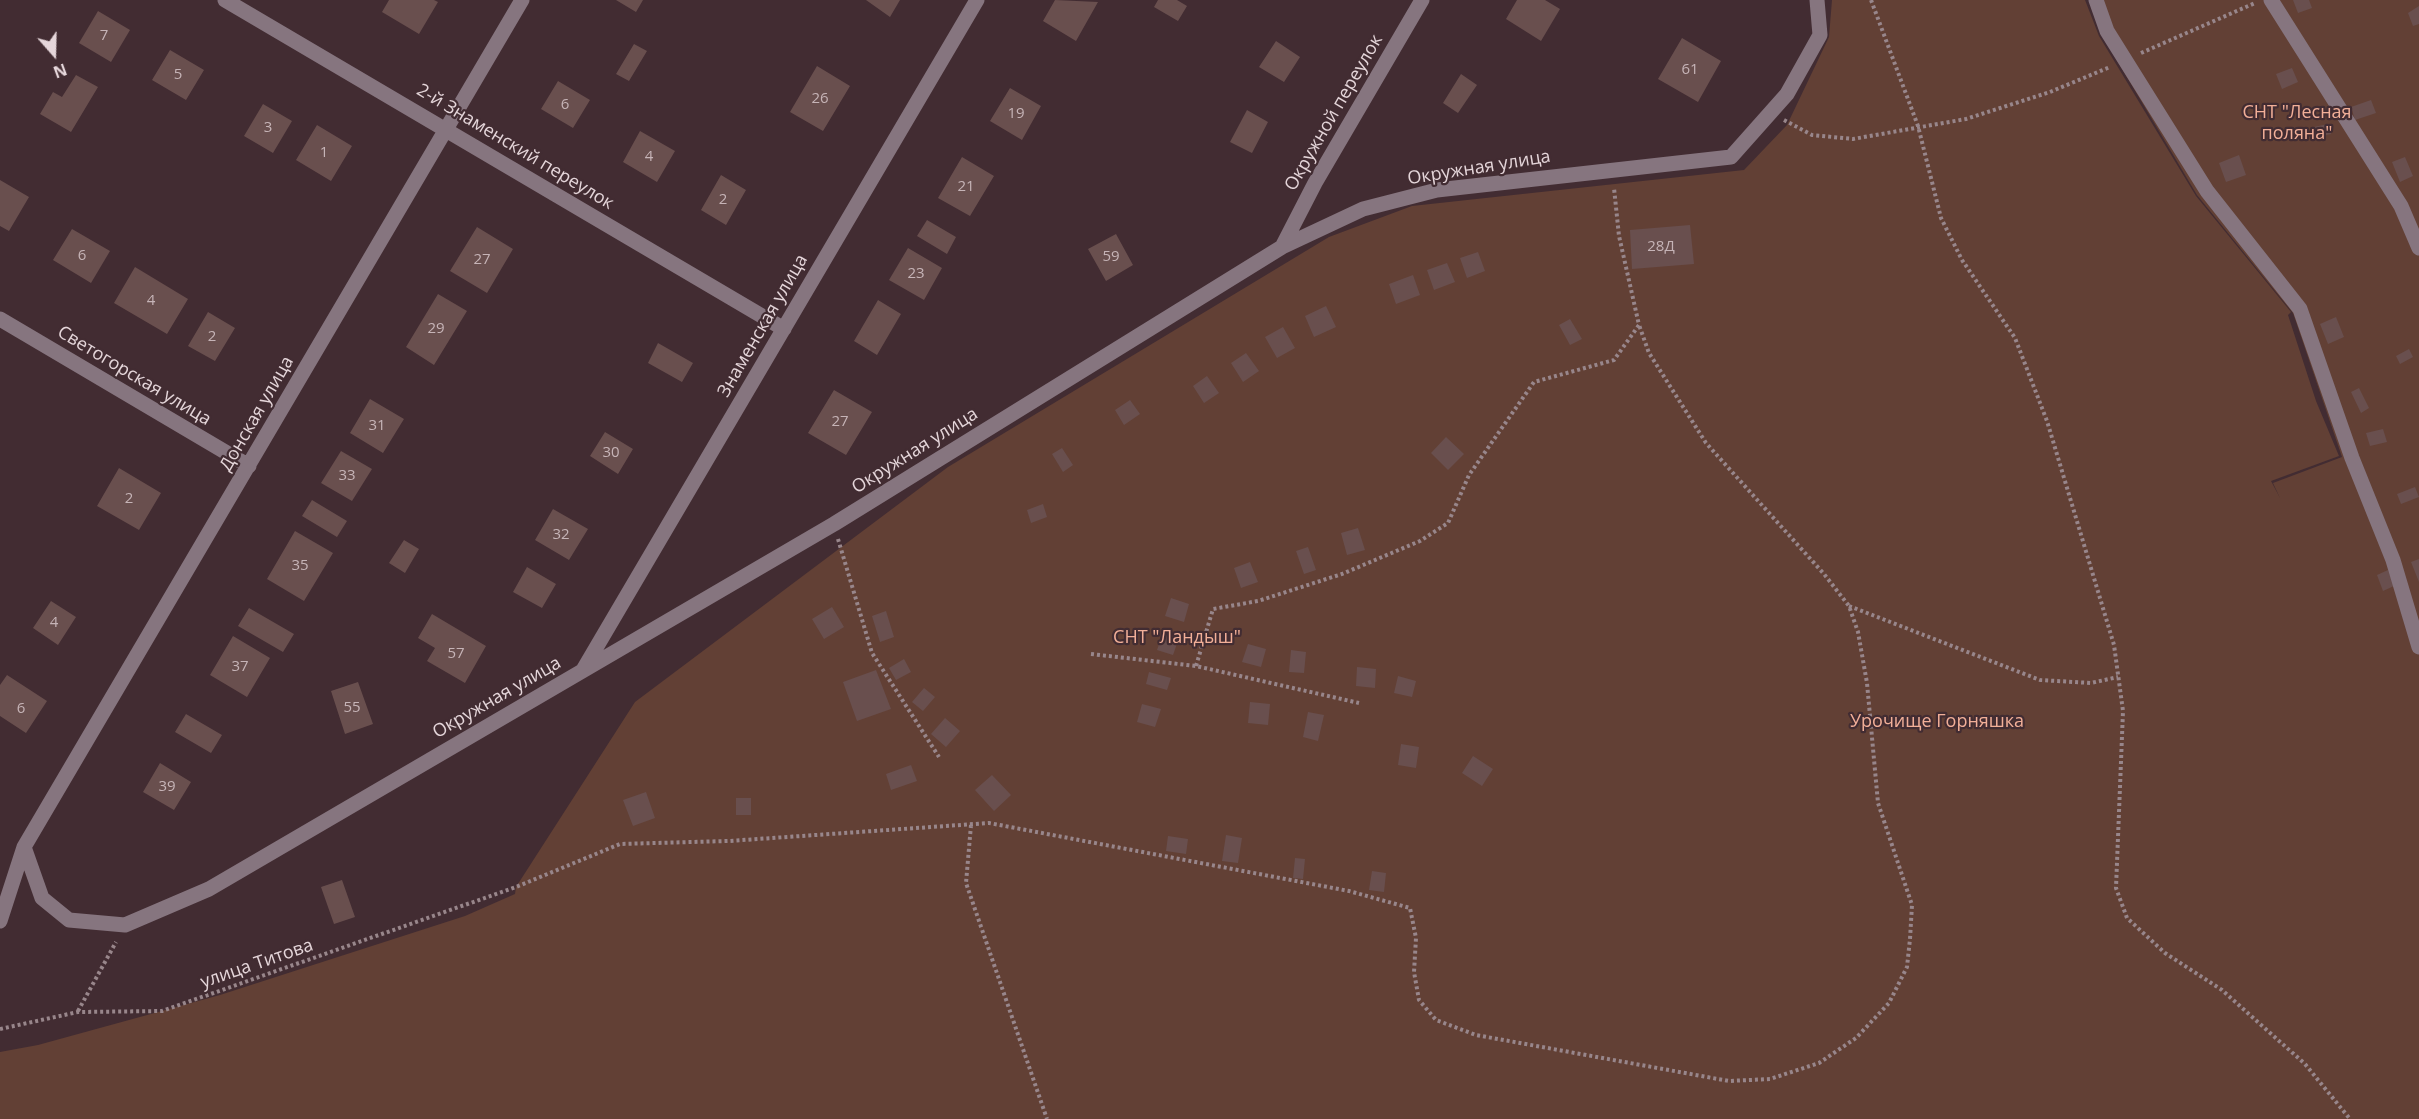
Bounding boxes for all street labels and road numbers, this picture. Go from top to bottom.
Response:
street label: Окружной переулок [1280,31,1388,195]
street label: 2-й Знаменский переулок [413,80,617,214]
street label: Окружная улица [1406,146,1552,190]
street label: Знаменская улица [713,251,813,401]
street label: Светогорская улица [53,322,215,430]
street label: Донская улица [215,353,299,475]
street label: Окружная улица [848,404,982,498]
street label: Окружная улица [429,652,565,744]
street label: улица Титова [198,935,316,993]

